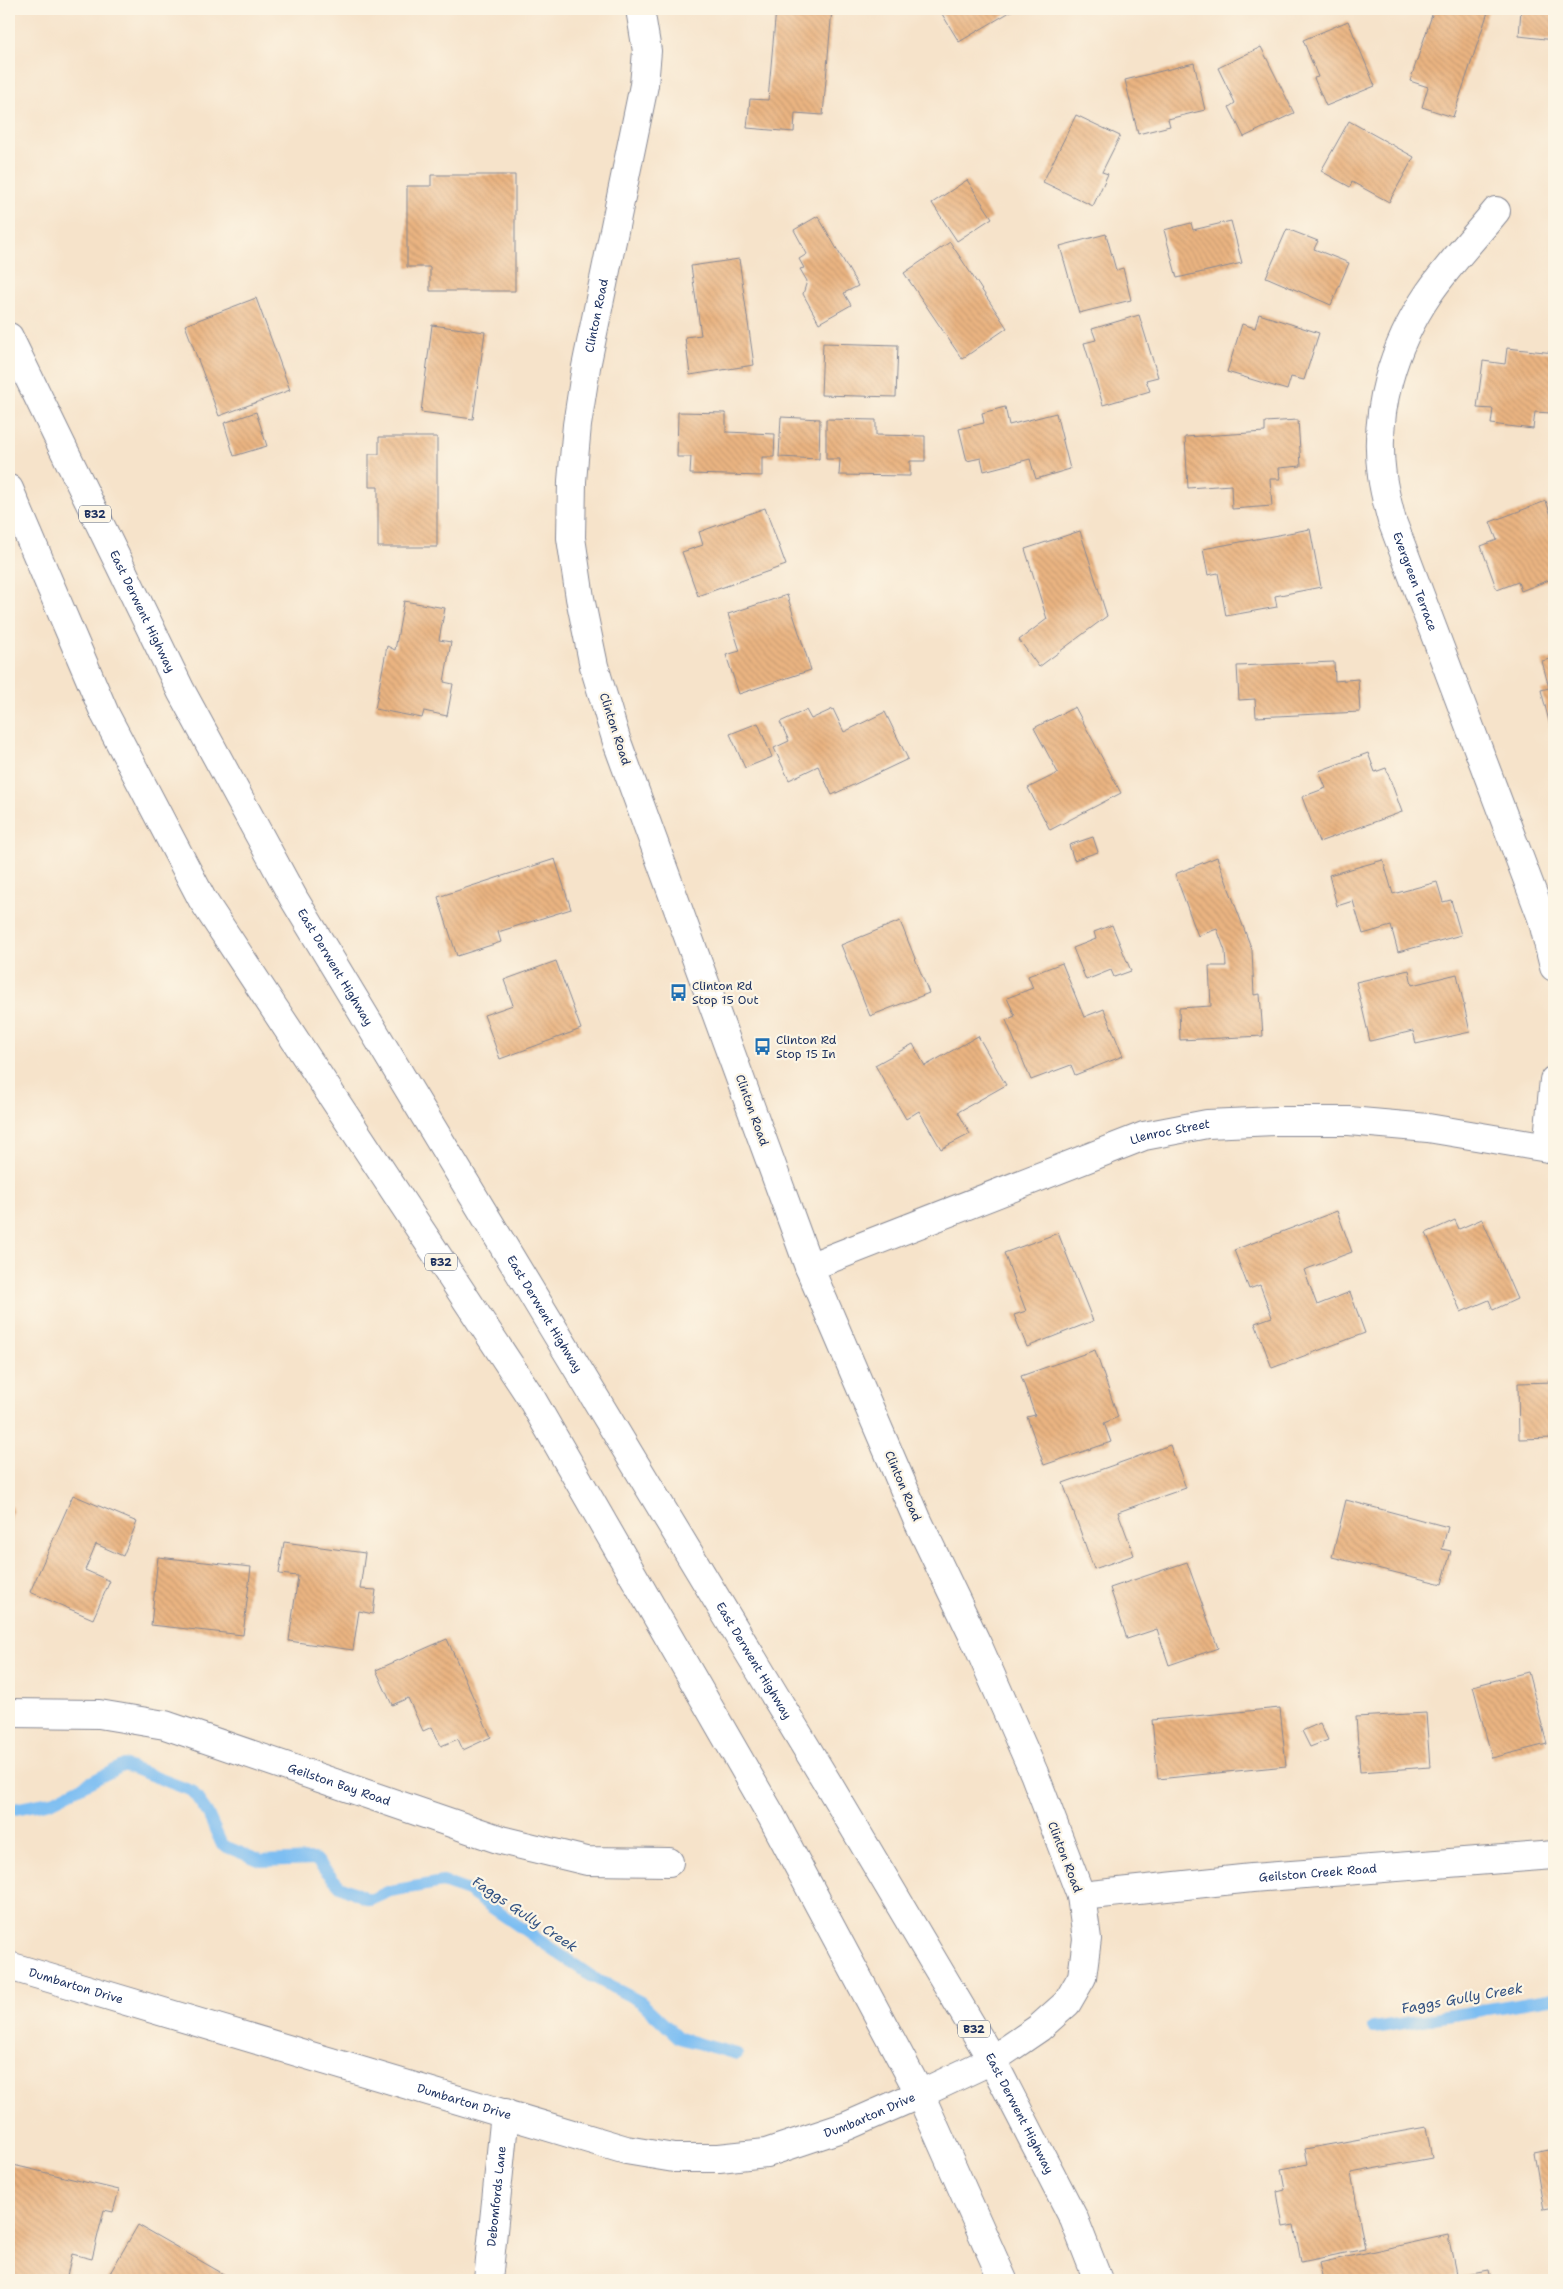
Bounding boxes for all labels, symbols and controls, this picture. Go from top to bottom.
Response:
street label: Clinton Road [581,277,612,354]
road number: B32 [79,506,111,522]
street label: Evergreen Terrace [1389,530,1441,634]
street label: East Derwent Highway [106,548,179,675]
street label: Clinton Road [596,691,634,767]
street label: East Derwent Highway [294,906,377,1029]
place label: Clinton Rd Stop 15 Out [692,978,759,1008]
bus stop icon: Clinton Rd Stop 15 Out [668,983,688,1003]
place label: Clinton Rd Stop 15 In [776,1032,837,1062]
bus stop icon: Clinton Rd Stop 15 In [752,1037,772,1057]
street label: Clinton Road [732,1072,772,1148]
street label: Llenroc Street [1128,1116,1210,1149]
street label: East Derwent Highway [503,1252,586,1376]
road number: B32 [425,1254,457,1270]
street label: Clinton Road [881,1448,925,1524]
street label: East Derwent Highway [712,1599,795,1722]
street label: Geilston Bay Road [286,1760,393,1810]
street label: Clinton Road [1044,1819,1086,1895]
street label: Geilston Creek Road [1258,1860,1378,1885]
water label: Faggs Gully Creek [469,1872,581,1956]
street label: Dumbarton Drive [27,1964,125,2008]
water label: Faggs Gully Creek [1400,1978,1524,2018]
road number: B32 [958,2020,990,2038]
street label: East Derwent Highway [982,2050,1057,2177]
street label: Dumbarton Drive [415,2080,514,2123]
street label: Dumbarton Drive [822,2089,918,2141]
street label: Debomfords Lane [483,2145,510,2248]

